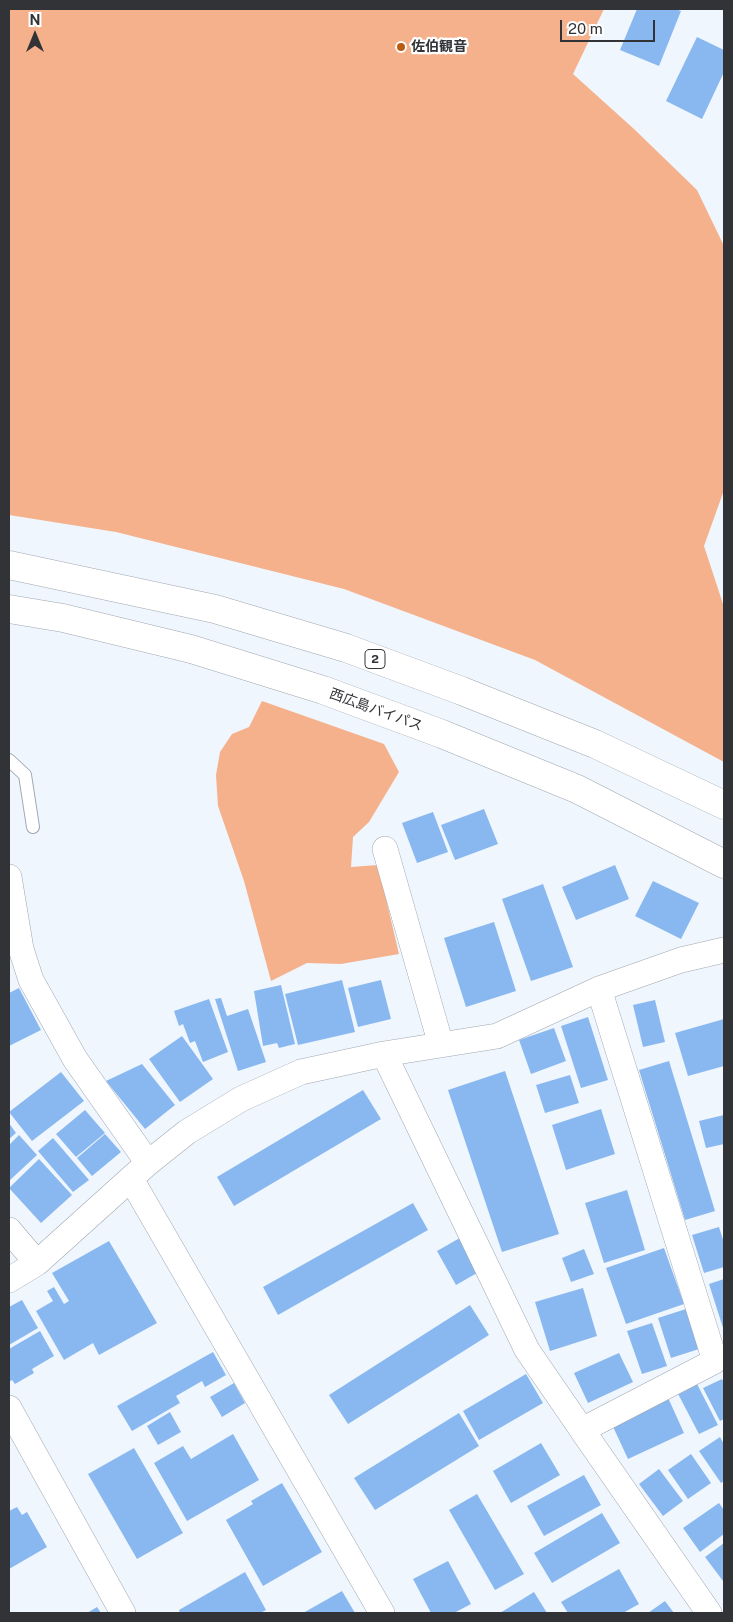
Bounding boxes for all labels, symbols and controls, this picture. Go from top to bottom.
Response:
north arrow [10,10,60,60]
scale bar [563,10,658,42]
text: N [30,12,40,28]
text: 20 m [568,20,603,37]
place label: 佐伯観音 [411,39,467,55]
marker: 佐伯観音 [395,41,407,53]
road number: 2 [365,650,385,669]
street label: 西広島バイパス [327,685,425,735]

